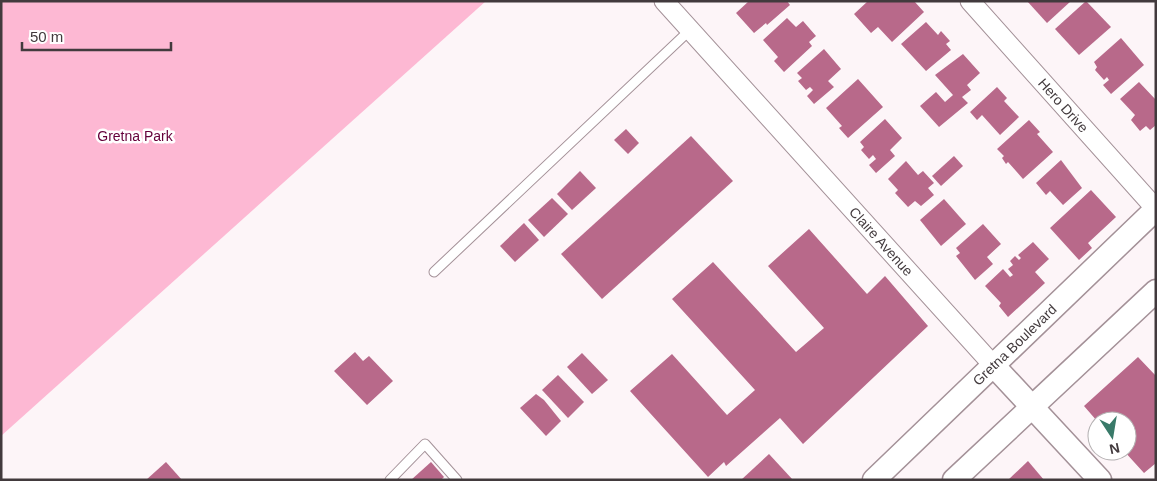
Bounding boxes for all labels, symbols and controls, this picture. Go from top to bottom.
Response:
scale bar [22,20,171,52]
text: 50 m [30,28,63,45]
street label: Hero Drive [1035,75,1092,136]
park label: Gretna Park [97,128,174,144]
street label: Claire Avenue [846,204,917,279]
street label: Gretna Boulevard [969,301,1060,389]
north arrow [1087,411,1137,461]
text: N [1108,440,1121,458]

